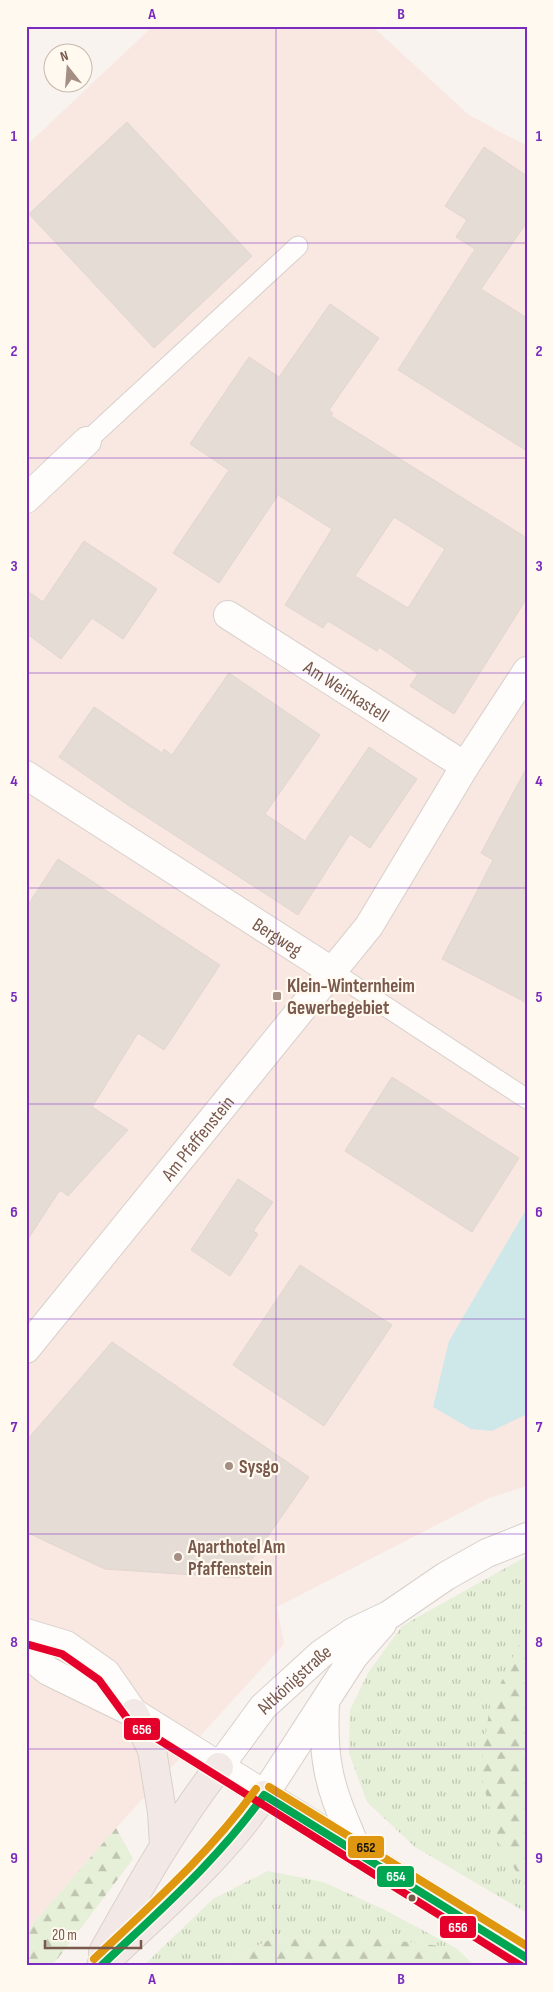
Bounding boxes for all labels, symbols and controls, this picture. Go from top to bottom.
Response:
text: A [147,5,156,24]
text: B [397,5,405,24]
north arrow [42,42,92,92]
text: N [58,47,70,65]
text: 1 [11,127,18,146]
text: 1 [536,127,543,146]
text: 2 [10,342,18,361]
text: 2 [535,342,543,361]
text: 3 [10,557,18,576]
text: 3 [535,557,543,576]
street label: Am Weinkastell [298,656,393,728]
text: 4 [10,772,18,791]
text: 4 [535,772,543,791]
street label: Bergweg [248,913,306,962]
place label: Klein-Winternheim Gewerbegebiet [287,975,415,1020]
text: 5 [10,988,18,1007]
text: 5 [535,988,543,1007]
marker: Klein-Winternheim Gewerbegebiet [271,990,283,1002]
street label: Am Pfaffenstein [157,1092,240,1187]
text: 6 [10,1203,18,1222]
text: 6 [535,1203,543,1222]
text: 7 [11,1418,18,1437]
text: 7 [536,1418,543,1437]
place label: Sysgo [239,1456,279,1479]
marker: Sysgo [223,1460,235,1472]
place label: Aparthotel Am Pfaffenstein [187,1536,285,1581]
marker: Aparthotel Am Pfaffenstein [172,1551,184,1563]
text: 8 [10,1633,18,1652]
text: 8 [535,1633,543,1652]
street label: Altkönigstraße [252,1640,336,1719]
line badge: 656 [123,1717,161,1741]
text: 656 [132,1721,152,1738]
line badge: 652 [347,1835,385,1859]
text: 652 [357,1839,375,1856]
text: 9 [10,1849,18,1868]
text: 9 [535,1849,543,1868]
line badge: 654 [376,1865,415,1888]
text: 654 [386,1868,406,1885]
unlabelled marker [407,1893,417,1903]
line badge: 656 [439,1915,477,1939]
scale bar [45,1917,141,1949]
text: 656 [448,1919,468,1936]
text: 20 m [52,1926,77,1945]
text: A [147,1970,156,1989]
text: B [397,1970,405,1989]

